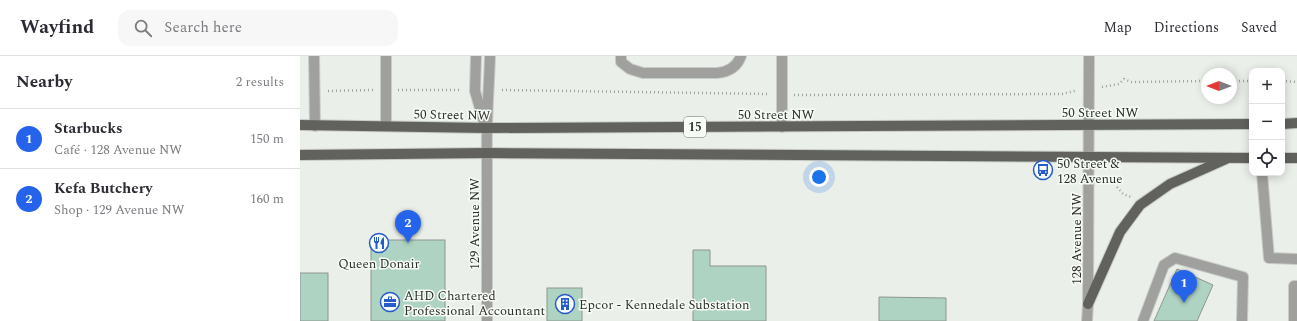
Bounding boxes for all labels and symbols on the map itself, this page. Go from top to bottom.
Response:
north arrow [1201,68,1237,104]
street label: 50 Street NW [1062,103,1139,123]
street label: 50 Street NW [414,104,491,126]
street label: 50 Street NW [738,105,815,125]
road number: 15 [684,117,706,137]
place label: 50 Street & 128 Avenue [1057,154,1123,189]
bus stop icon: 50 Street & 128 Avenue [1032,159,1054,181]
your location [809,167,829,187]
street label: 129 Avenue NW [465,178,485,270]
street label: 128 Avenue NW [1067,193,1087,285]
pin: 2 [395,210,421,243]
restaurant icon: Queen Donair [368,232,390,254]
place label: Queen Donair [338,254,420,274]
pin: 1 [1171,270,1197,303]
place label: AHD Chartered Professional Accountant [404,286,545,321]
office icon: AHD Chartered Professional Accountant [379,291,401,313]
building icon: Epcor - Kennedale Substation [554,293,576,315]
place label: Epcor - Kennedale Substation [579,295,750,315]

